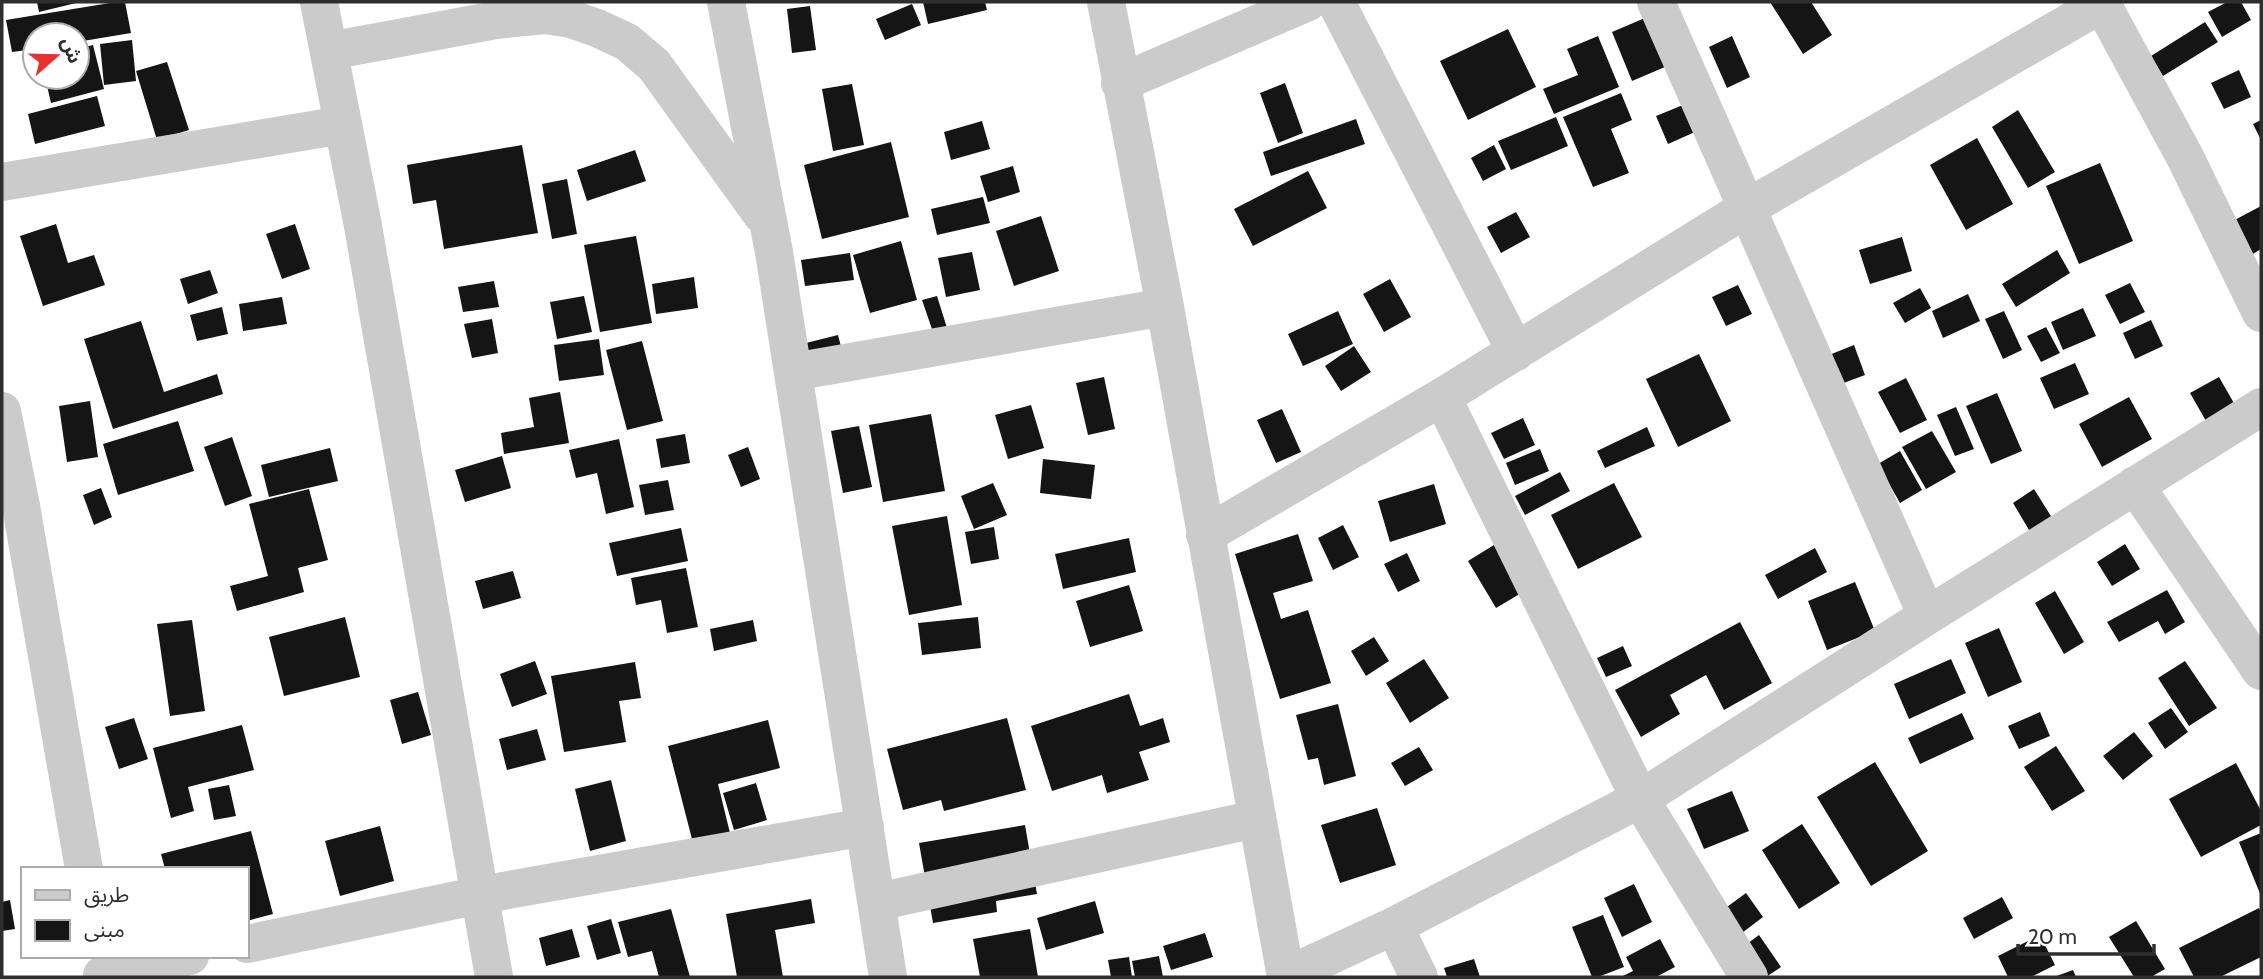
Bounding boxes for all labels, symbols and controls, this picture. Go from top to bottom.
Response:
north arrow [21,21,91,91]
text: ش [56,34,87,67]
legend [21,867,248,958]
text: طريق [84,882,129,908]
scale bar [2018,912,2154,956]
text: مبنى [84,917,125,942]
text: 20 m [2028,924,2077,949]

